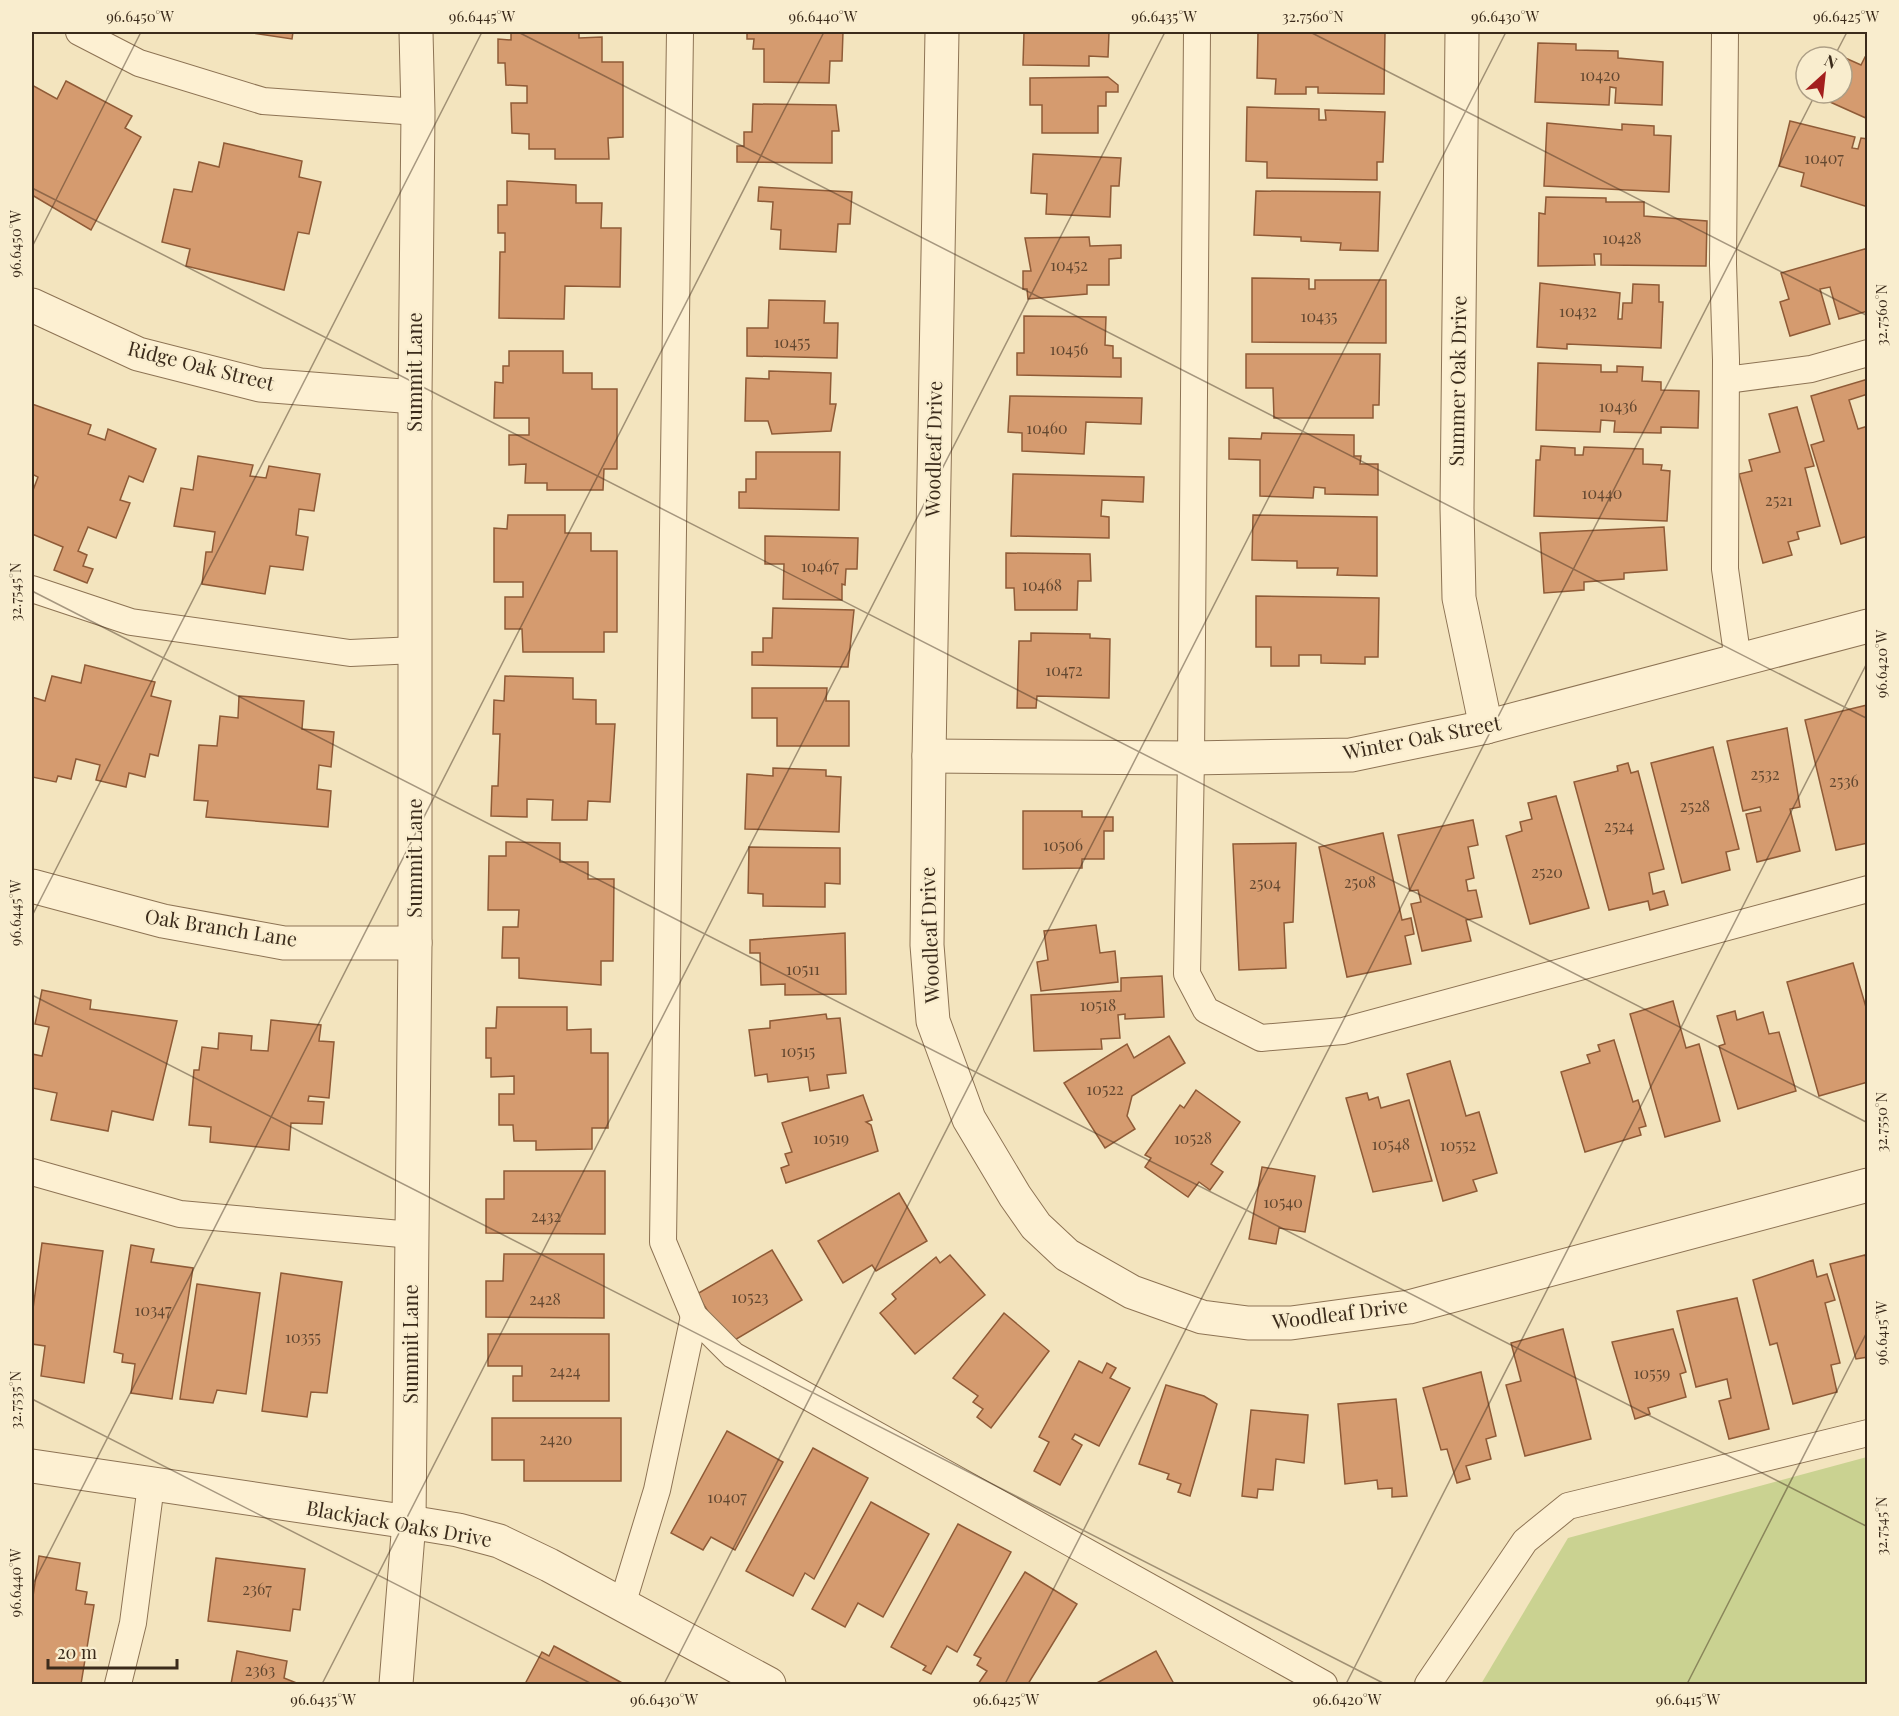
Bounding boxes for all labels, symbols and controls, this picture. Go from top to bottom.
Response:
text: 96.6450°W [106,6,174,26]
text: 96.6445°W [449,6,516,26]
text: 96.6440°W [789,6,858,26]
text: 96.6435°W [1131,6,1197,26]
text: 32.7560°N [1282,6,1344,26]
text: 96.6430°W [1471,6,1539,26]
text: 96.6425°W [1813,6,1880,26]
north arrow [1794,45,1854,105]
text: N [1821,49,1841,73]
house number: 10420 [1580,64,1620,85]
house number: 10407 [1804,147,1844,168]
text: 96.6450°W [5,210,25,278]
house number: 10428 [1602,227,1642,248]
house number: 10452 [1050,254,1088,275]
text: 32.7560°N [1871,284,1891,346]
street label: Summer Oak Drive [1442,295,1471,467]
house number: 10432 [1559,300,1597,321]
house number: 10435 [1301,305,1338,326]
street label: Summit Lane [400,312,427,432]
house number: 10455 [774,331,810,352]
street label: Ridge Oak Street [125,333,278,396]
house number: 10456 [1050,338,1088,359]
street label: Woodleaf Drive [918,381,947,518]
house number: 10436 [1599,395,1637,416]
house number: 10460 [1026,417,1068,438]
house number: 10440 [1582,482,1622,503]
house number: 2521 [1765,489,1793,510]
house number: 10467 [801,555,840,576]
text: 32.7545°N [5,562,25,622]
house number: 10468 [1022,574,1062,595]
text: 96.6420°W [1871,629,1891,698]
house number: 10472 [1045,659,1083,680]
street label: Winter Oak Street [1339,708,1504,765]
house number: 2532 [1750,763,1780,784]
house number: 2536 [1829,770,1859,791]
house number: 2528 [1680,795,1710,816]
street label: Summit Lane [400,798,427,918]
house number: 2524 [1604,815,1634,836]
house number: 10506 [1043,834,1083,855]
house number: 2520 [1531,861,1563,882]
street label: Woodleaf Drive [913,866,944,1005]
house number: 2508 [1344,871,1376,892]
house number: 2504 [1249,872,1281,893]
text: 96.6445°W [5,879,25,946]
street label: Oak Branch Lane [143,901,299,952]
house number: 10511 [786,958,820,979]
house number: 10518 [1080,994,1116,1015]
house number: 10515 [781,1040,815,1061]
house number: 10522 [1086,1078,1124,1099]
text: 32.7550°N [1871,1091,1891,1152]
house number: 10519 [813,1127,849,1148]
house number: 10528 [1174,1127,1212,1148]
house number: 10548 [1372,1133,1410,1154]
house number: 10552 [1440,1134,1476,1155]
house number: 10540 [1263,1191,1303,1212]
house number: 2432 [531,1205,561,1226]
street label: Summit Lane [396,1284,423,1404]
house number: 10523 [731,1286,769,1307]
house number: 2428 [529,1288,561,1309]
street label: Woodleaf Drive [1269,1291,1409,1334]
house number: 10347 [135,1299,172,1320]
text: 96.6415°W [1871,1300,1891,1365]
house number: 10355 [285,1326,321,1347]
house number: 2424 [549,1360,581,1381]
house number: 10559 [1634,1362,1670,1383]
text: 32.7535°N [5,1370,25,1429]
house number: 2420 [540,1428,572,1449]
house number: 10407 [707,1486,747,1507]
street label: Blackjack Oaks Drive [304,1493,494,1552]
text: 32.7545°N [1871,1496,1891,1556]
text: 96.6440°W [5,1548,25,1617]
house number: 2367 [242,1578,272,1599]
scale bar [48,1632,177,1670]
text: 20 m [57,1640,97,1664]
house number: 2363 [245,1659,275,1680]
text: 96.6435°W [290,1689,356,1709]
text: 96.6430°W [630,1689,698,1709]
text: 96.6425°W [973,1689,1040,1709]
text: 96.6420°W [1313,1689,1382,1709]
text: 96.6415°W [1656,1689,1721,1709]

